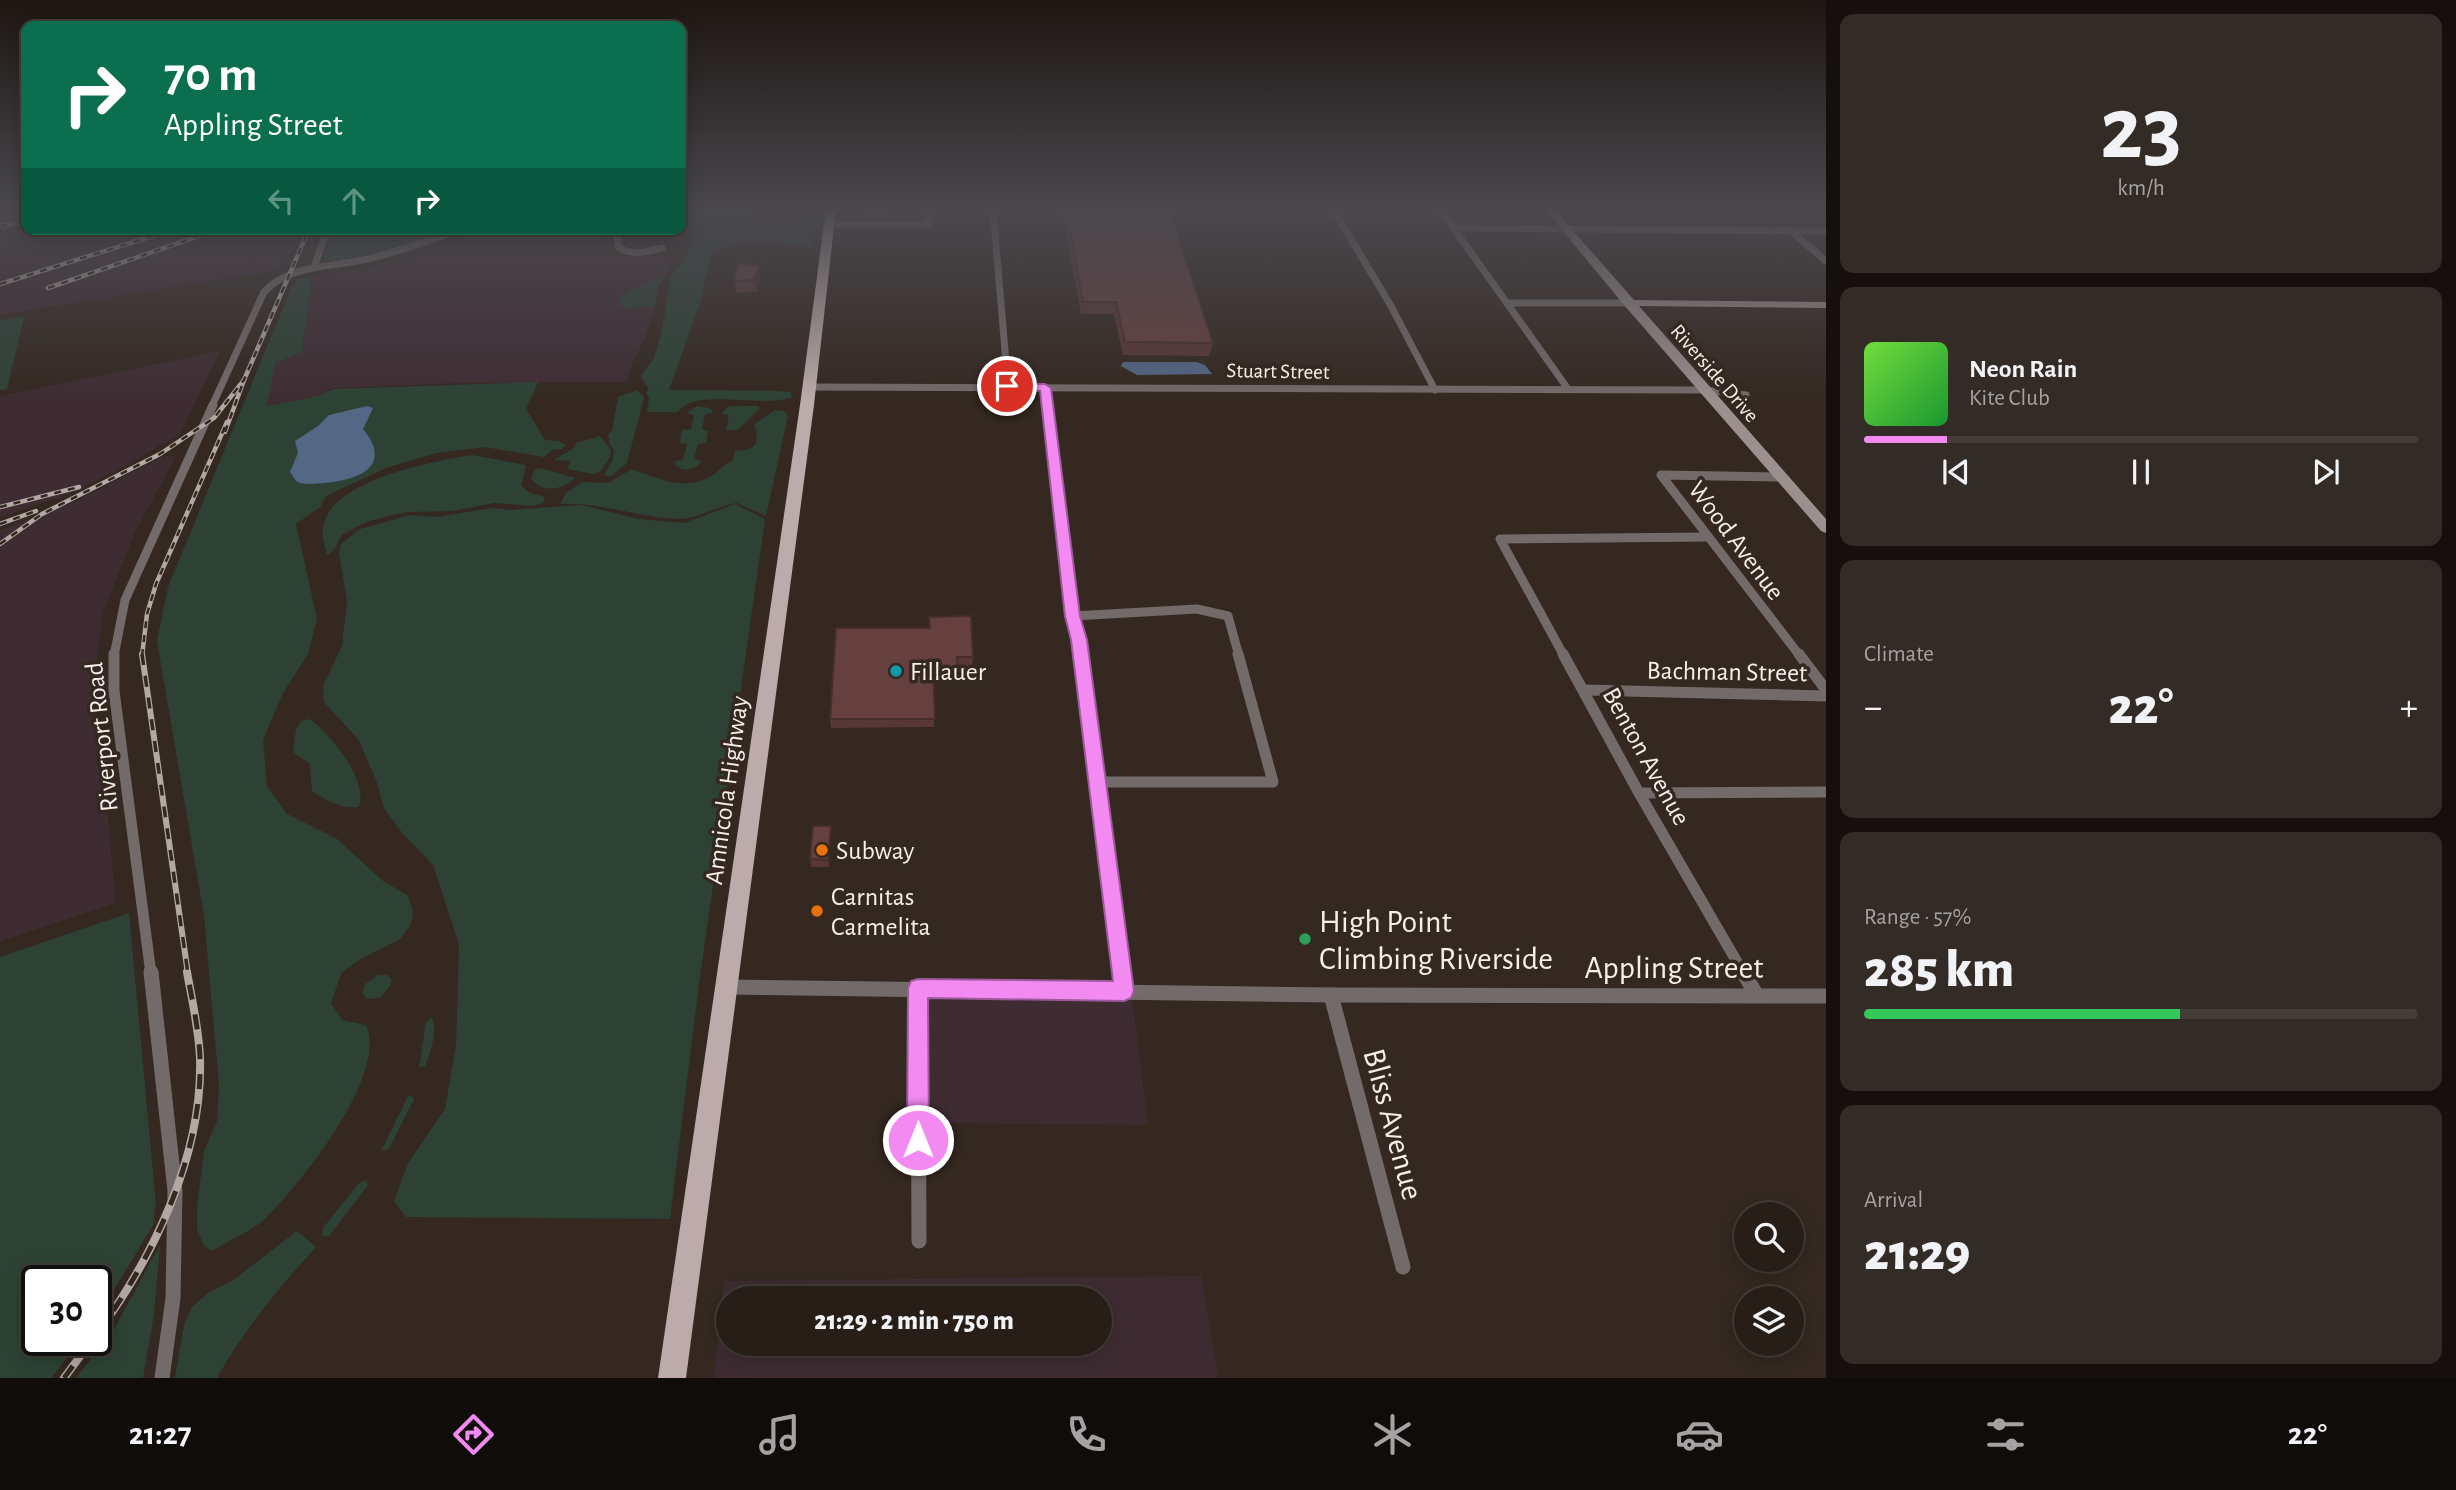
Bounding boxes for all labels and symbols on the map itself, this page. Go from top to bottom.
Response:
street label: Riverside Drive [1667,320,1763,426]
pin [977,356,1037,416]
street label: Stuart Street [1226,360,1330,383]
street label: Wood Avenue [1683,476,1789,605]
street label: Bachman Street [1646,658,1808,686]
place label: Fillauer [910,659,987,685]
street label: Riverport Road [81,661,123,813]
marker: Fillauer [888,663,904,679]
street label: Benton Avenue [1598,683,1695,830]
street label: Amnicola Highway [701,694,753,886]
place label: Subway [836,838,914,864]
marker: Subway [814,842,830,858]
place label: Carnitas Carmelita [831,884,930,940]
marker: Carnitas Carmelita [809,903,825,919]
place label: High Point Climbing Riverside [1319,906,1553,975]
marker: High Point Climbing Riverside [1297,931,1313,947]
street label: Appling Street [1585,952,1763,984]
street label: Bliss Avenue [1358,1045,1429,1203]
position arrow [881,1103,955,1177]
speed limit sign: 30 [21,1265,112,1356]

